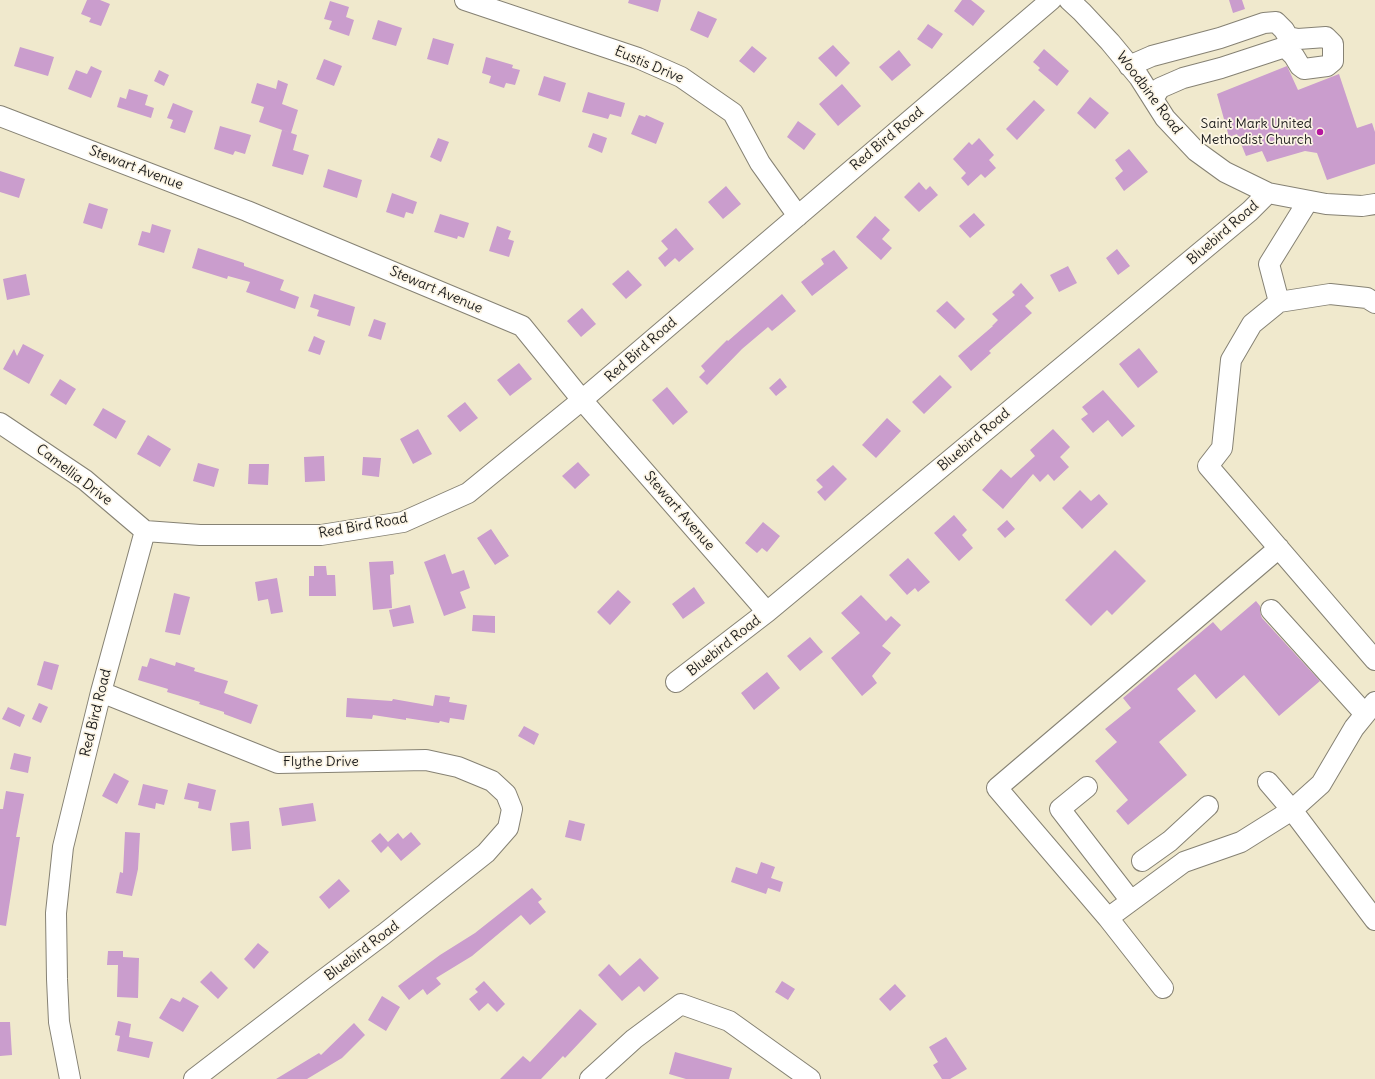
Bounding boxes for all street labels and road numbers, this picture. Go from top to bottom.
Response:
street label: Eustis Drive [612,43,686,87]
street label: Woodbine Road [1113,48,1185,138]
street label: Red Bird Road [847,104,927,174]
street label: Stewart Avenue [87,142,185,194]
street label: Bluebird Road [1184,198,1262,268]
street label: Stewart Avenue [387,263,485,317]
street label: Red Bird Road [602,314,680,386]
street label: Bluebird Road [935,405,1013,475]
street label: Camellia Drive [33,441,115,509]
street label: Stewart Avenue [640,468,718,554]
street label: Red Bird Road [317,510,409,542]
street label: Bluebird Road [684,612,764,680]
street label: Red Bird Road [77,667,115,759]
street label: Flythe Drive [283,754,359,770]
street label: Bluebird Road [321,918,403,984]

